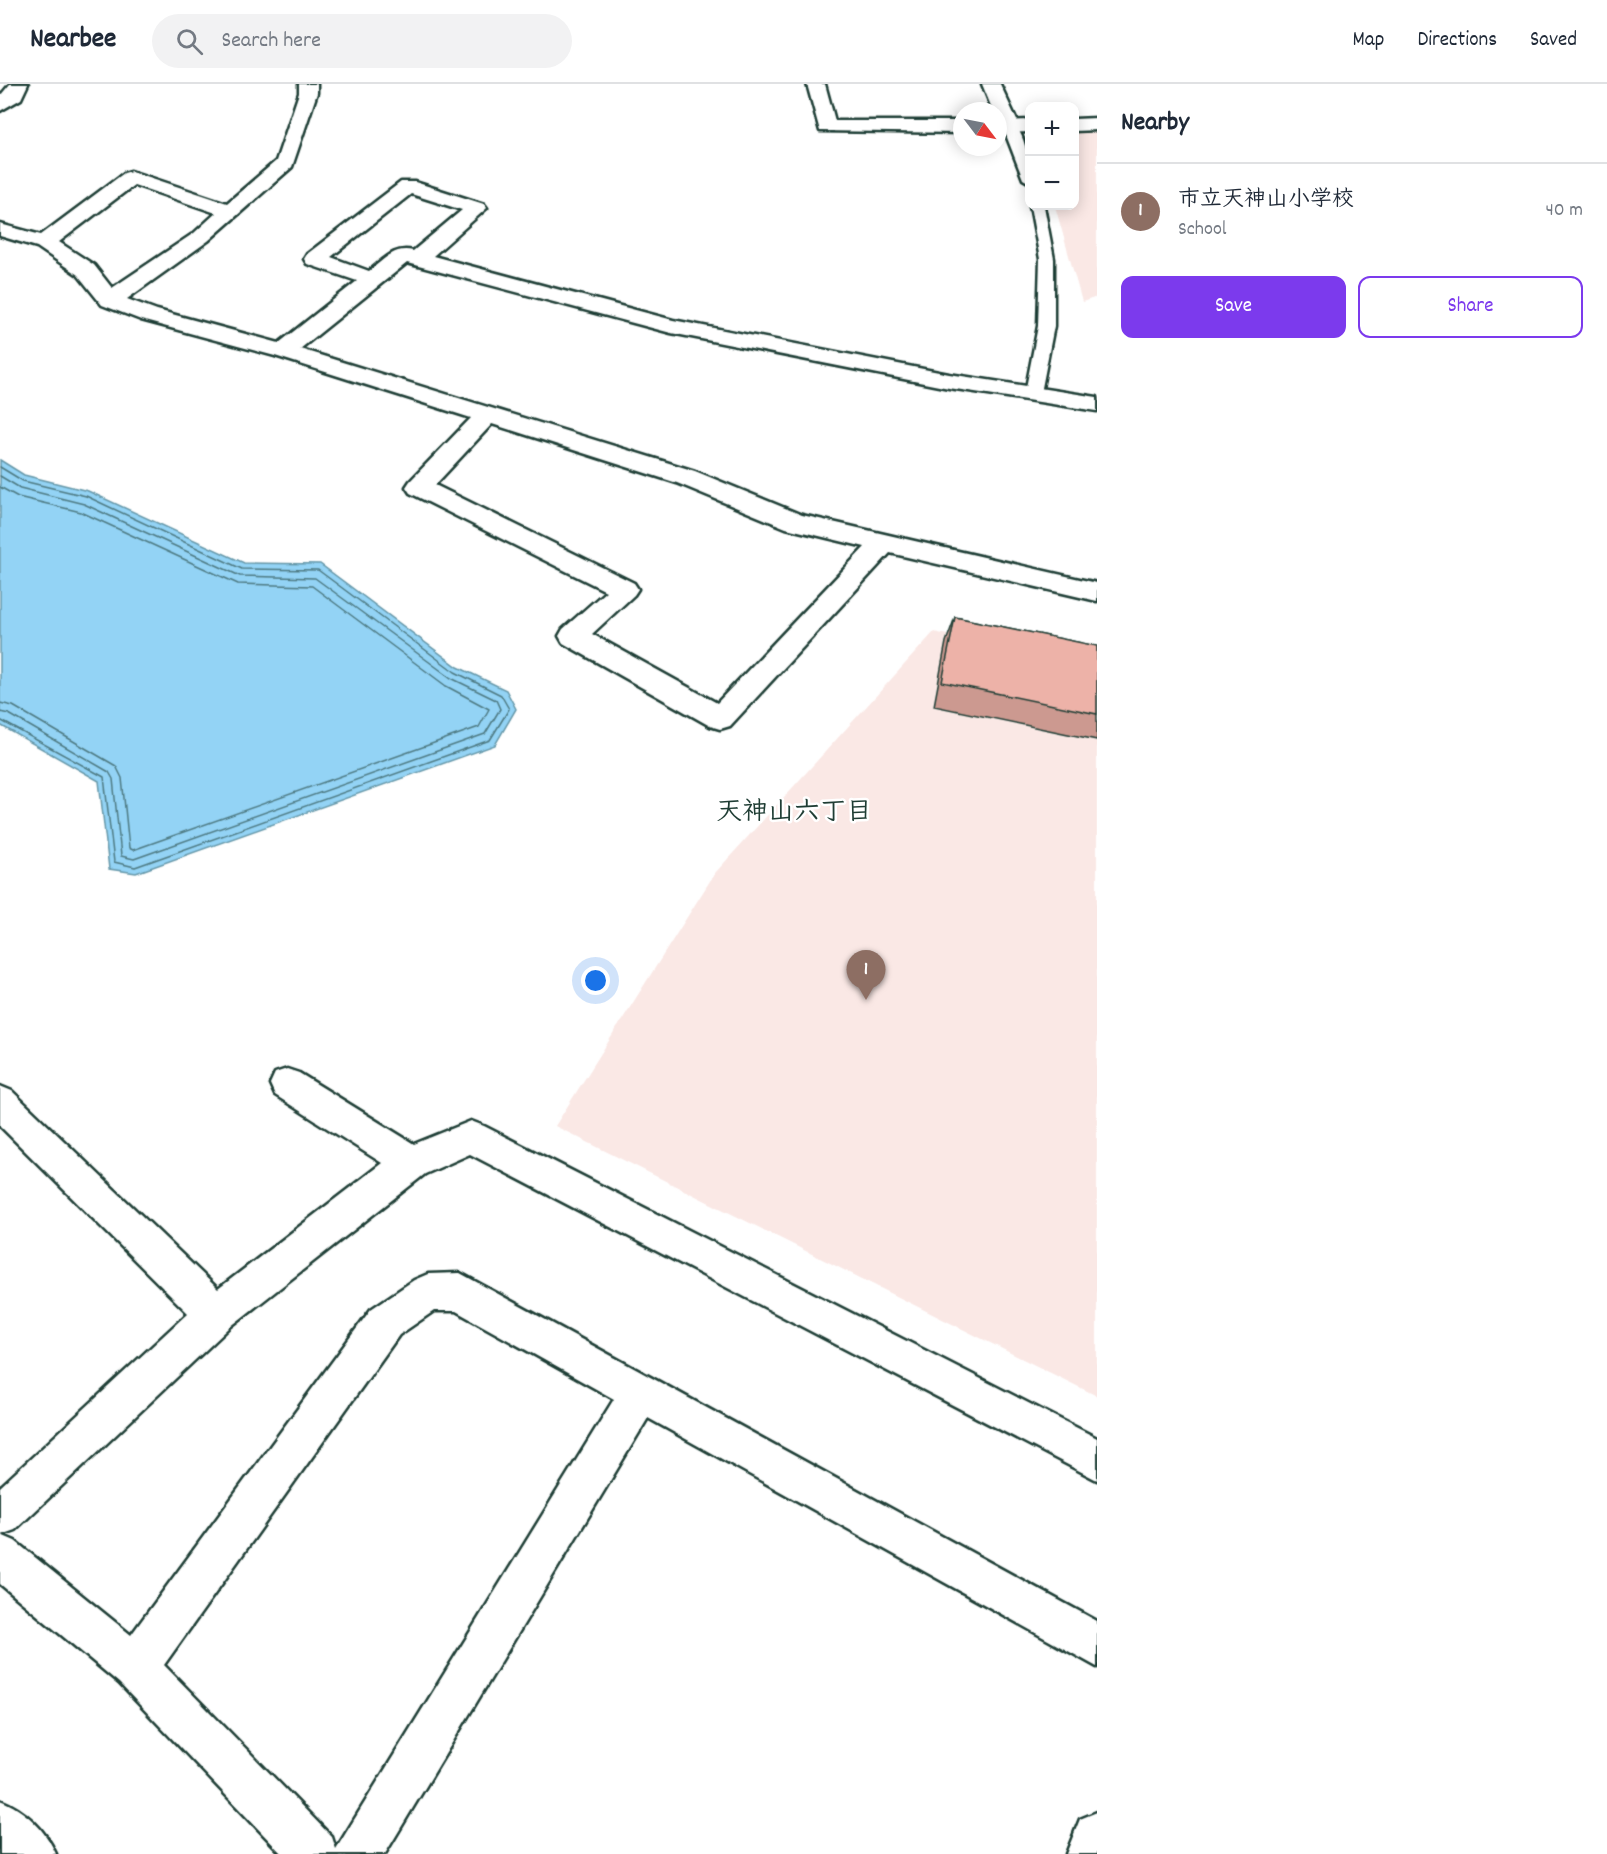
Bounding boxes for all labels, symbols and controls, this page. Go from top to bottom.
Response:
search box [152,14,572,68]
text: Nearbee [30,21,116,61]
icon: search [173,25,206,58]
text: Search here [221,26,321,57]
text: Map [1353,26,1384,56]
text: Directions [1417,26,1497,56]
text: Saved [1530,26,1577,56]
north arrow [953,102,1007,156]
map controls [1025,102,1079,210]
button: + [1025,102,1079,156]
text: Nearby [1121,105,1189,142]
button: − [1025,156,1079,210]
text: 市立天神山小学校 [1178,185,1354,216]
text: 1 [1138,197,1143,225]
text: 40 m [1545,197,1583,225]
text: School [1178,216,1227,244]
button: Save [1121,276,1346,338]
button: Share [1358,276,1583,338]
district label: 天神山六丁目 [716,795,872,832]
pin: 1 [846,950,886,1000]
your location [581,966,610,995]

